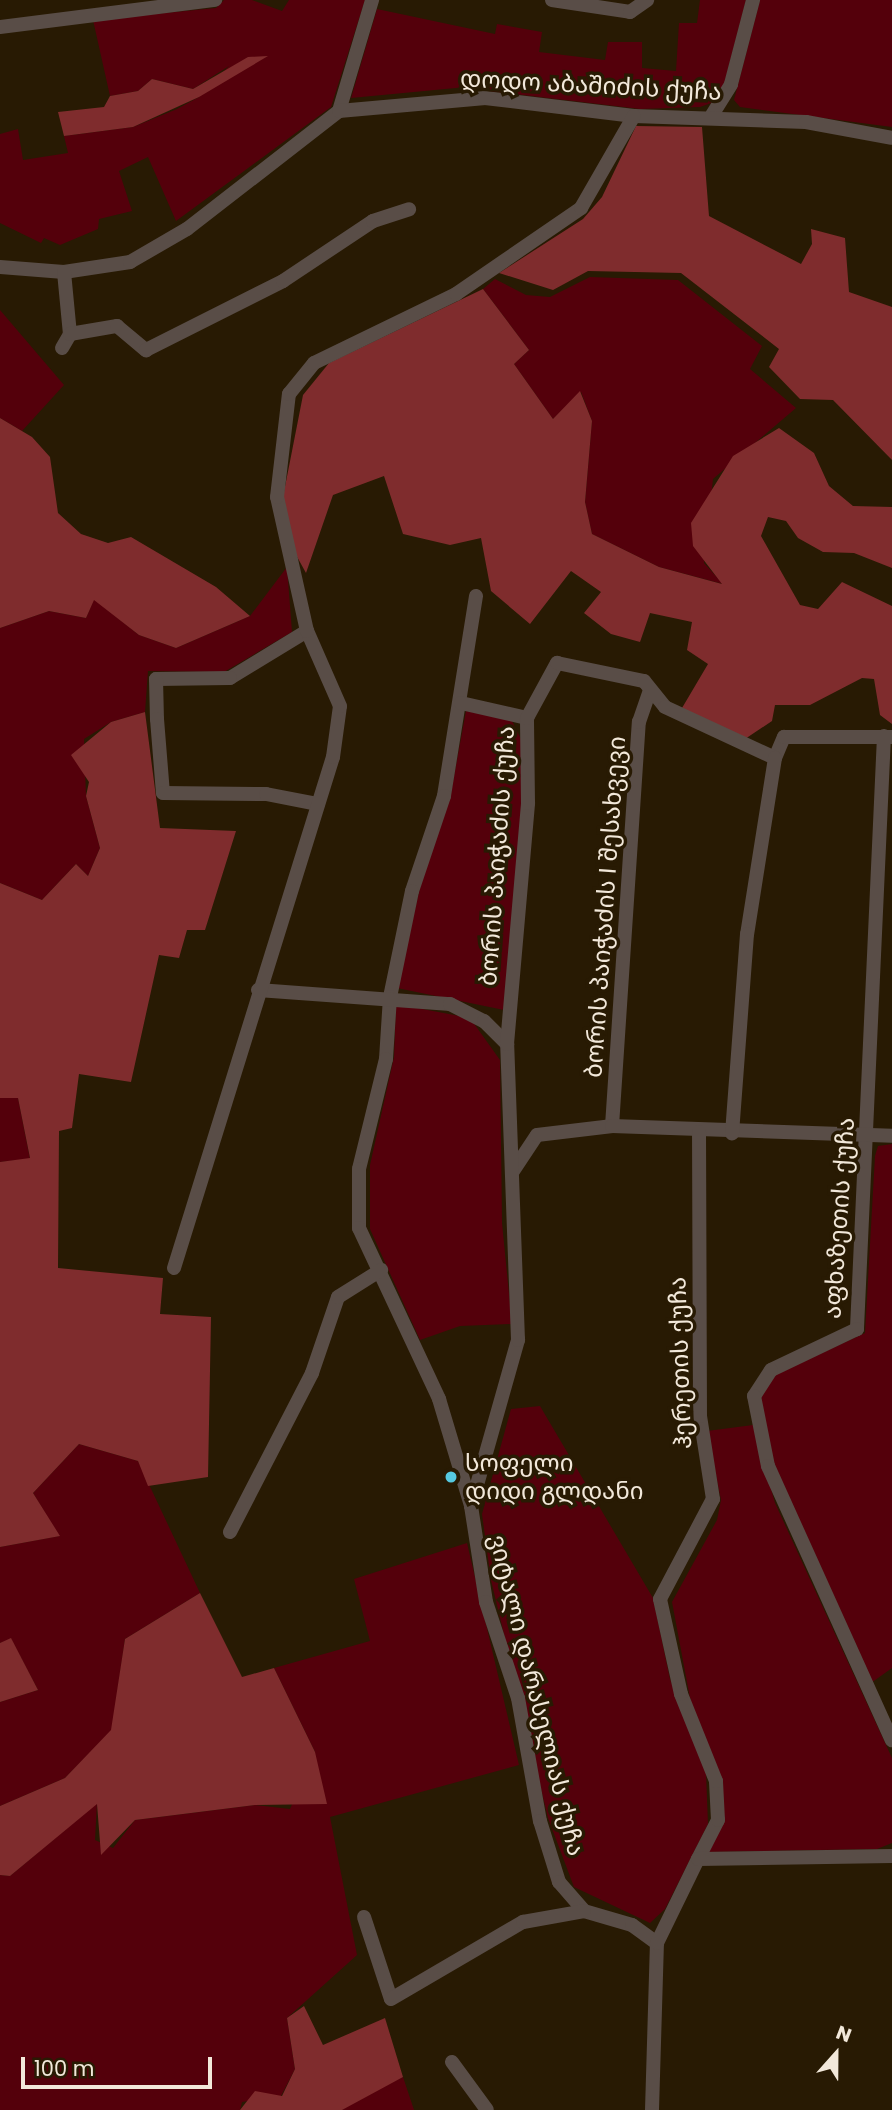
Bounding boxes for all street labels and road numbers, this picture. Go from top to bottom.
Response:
street label: დოდო აბაშიძის ქუჩა [460,64,722,106]
street label: ბორის პაიჭაძის ქუჩა [474,725,520,987]
street label: ბორის პაიჭაძის I შესახვევი [579,735,631,1079]
street label: აფხაზეთის ქუჩა [818,1116,860,1320]
street label: ჰერეთის ქუჩა [663,1276,697,1450]
street label: ვიტალი დარასელიას ქუჩა [483,1531,591,1859]

